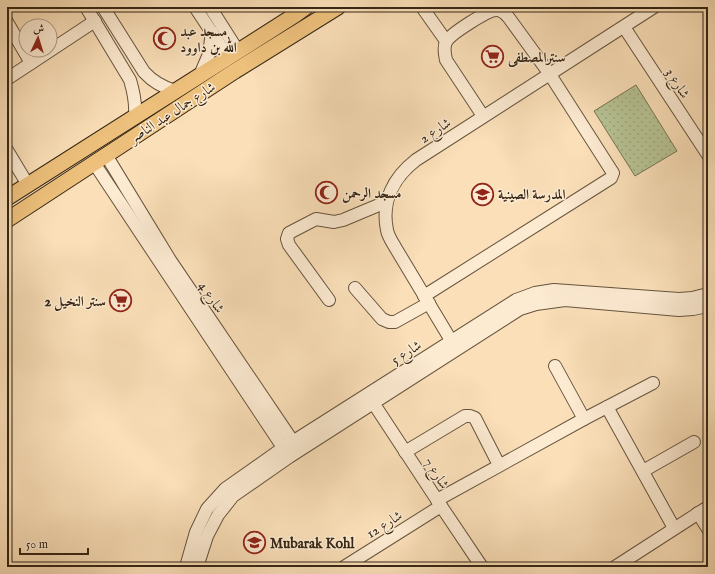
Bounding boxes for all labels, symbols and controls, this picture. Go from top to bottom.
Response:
north arrow [18,18,58,58]
text: ش [33,22,45,36]
place label: مسجد عبد الله بن داوود [180,23,237,57]
mosque icon: مسجد عبد الله بن داوود [151,26,177,52]
supermarket icon: سنترالمصطفى [480,44,506,70]
place label: سنترالمصطفى [507,49,566,68]
street label: شارع 3 [659,65,694,103]
street label: شارع جمال عبد الناصر [124,78,220,150]
street label: شارع 2 [416,114,456,149]
mosque icon: مسجد الرحمن [314,180,340,206]
school or university icon: المدرسة الصينية [470,181,496,207]
place label: مسجد الرحمن [342,185,402,203]
place label: المدرسة الصينية [498,186,566,204]
street label: شارع 4 [192,278,228,318]
supermarket icon: سنتر النخيل 2 [108,288,134,314]
place label: سنتر النخيل 2 [44,293,106,311]
street label: شارع 5 [388,336,426,371]
street label: شارع 7 [418,454,453,494]
street label: شارع 12 [363,507,407,545]
scale bar [20,530,88,556]
school or university icon: Mubarak Kohl [241,530,267,556]
place label: Mubarak Kohl [270,535,356,553]
text: 50 m [26,537,48,552]

